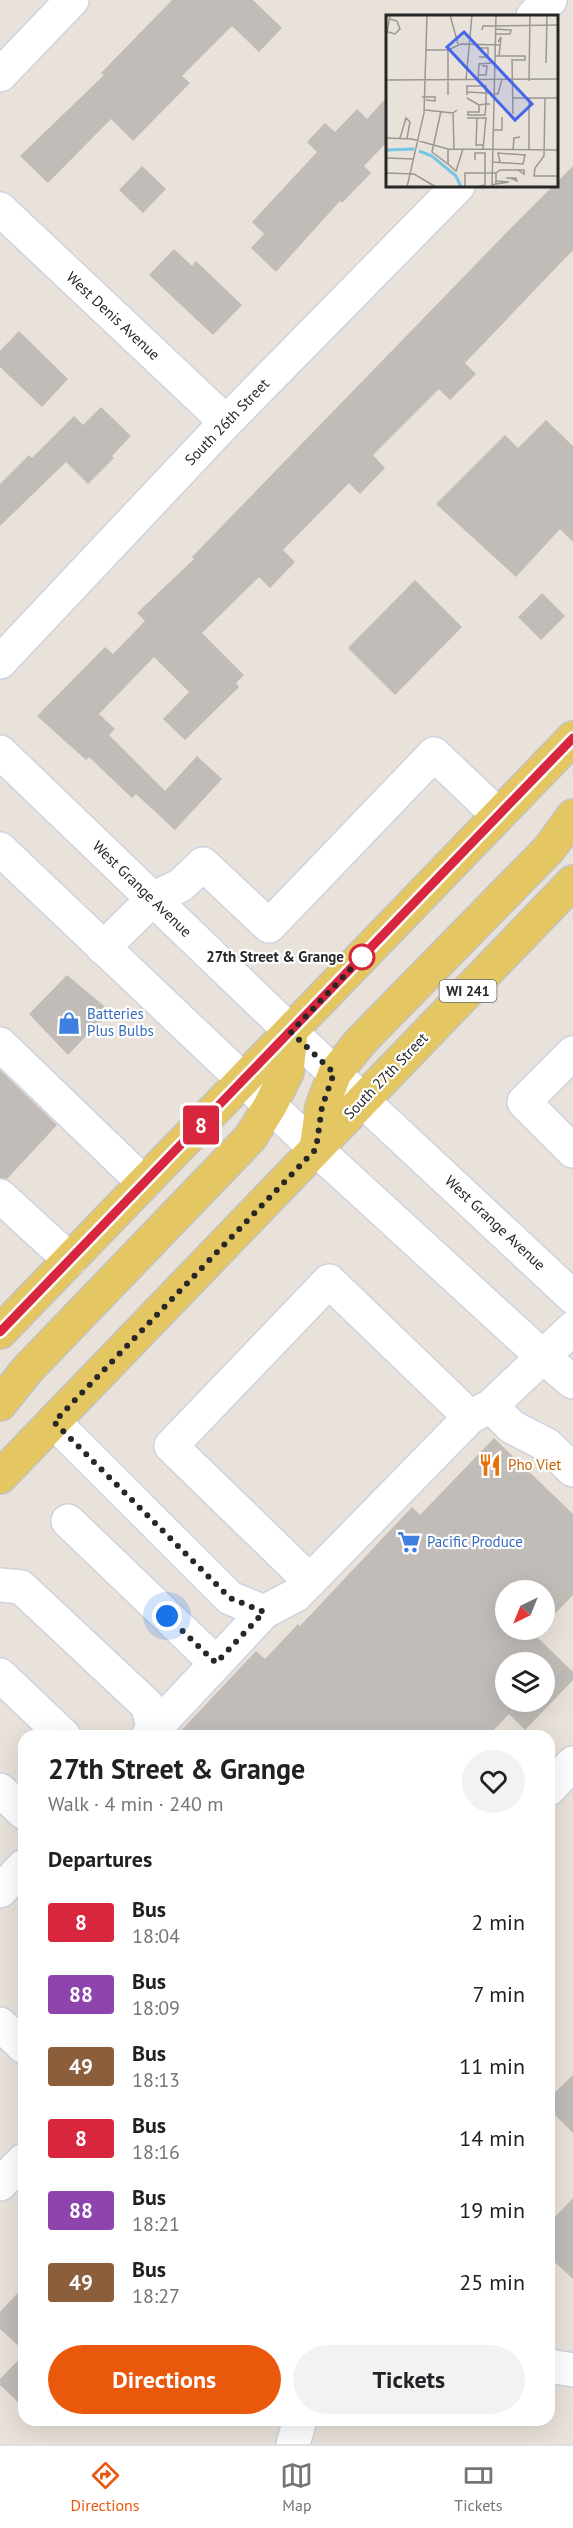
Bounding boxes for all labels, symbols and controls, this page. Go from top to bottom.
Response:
inset map [386,15,558,188]
street label: West Denis Avenue [63,267,164,364]
street label: South 26th Street [180,374,273,469]
street label: West Grange Avenue [89,836,196,941]
marker: 27th Street & Grange [349,944,375,970]
place label: 27th Street & Grange [206,947,344,966]
road number: WI 241 [440,980,496,1002]
place label: Batteries Plus Bulbs [87,1004,154,1040]
shop icon: Batteries Plus Bulbs [56,1010,82,1036]
street label: South 27th Street [340,1028,432,1123]
line badge: 8 [182,1106,220,1144]
text: 8 [195,1112,207,1139]
street label: West Grange Avenue [441,1171,550,1274]
restaurant icon: Pho Viet [477,1452,503,1478]
place label: Pho Viet [508,1455,561,1474]
supermarket icon: Pacific Produce [396,1529,422,1555]
place label: Pacific Produce [427,1532,523,1551]
north arrow [495,1580,555,1640]
map controls [495,1580,555,1712]
your location [152,1601,182,1631]
button: layers [495,1652,555,1712]
text: 27th Street & Grange [48,1750,305,1787]
button: heart [462,1750,525,1813]
text: Walk · 4 min · 240 m [48,1791,224,1817]
text: Departures [48,1845,152,1873]
text: Bus [132,1895,166,1923]
text: 2 min [471,1908,525,1936]
text: 8 [75,1909,87,1936]
text: 18:04 [132,1923,180,1949]
text: Bus [132,1967,166,1995]
text: 7 min [473,1980,525,2008]
text: 88 [69,1981,93,2008]
text: 18:09 [132,1995,180,2021]
text: Bus [132,2039,166,2067]
text: 11 min [459,2052,525,2080]
text: 49 [69,2053,93,2080]
text: 18:13 [132,2067,180,2093]
text: Bus [132,2111,166,2139]
text: 14 min [459,2124,525,2152]
text: 8 [75,2125,87,2152]
text: 18:16 [132,2139,180,2165]
text: Bus [132,2183,166,2211]
text: 19 min [459,2196,525,2224]
text: 88 [69,2197,93,2224]
text: 18:21 [132,2211,180,2237]
text: Bus [132,2255,166,2283]
text: 25 min [459,2268,525,2296]
text: 49 [69,2269,93,2296]
text: 18:27 [132,2283,180,2309]
button: Directions [48,2345,281,2414]
button: Tickets [293,2345,525,2414]
tab: Directions [70,2459,140,2515]
tab: Map [280,2459,313,2515]
tab: Tickets [454,2459,503,2515]

